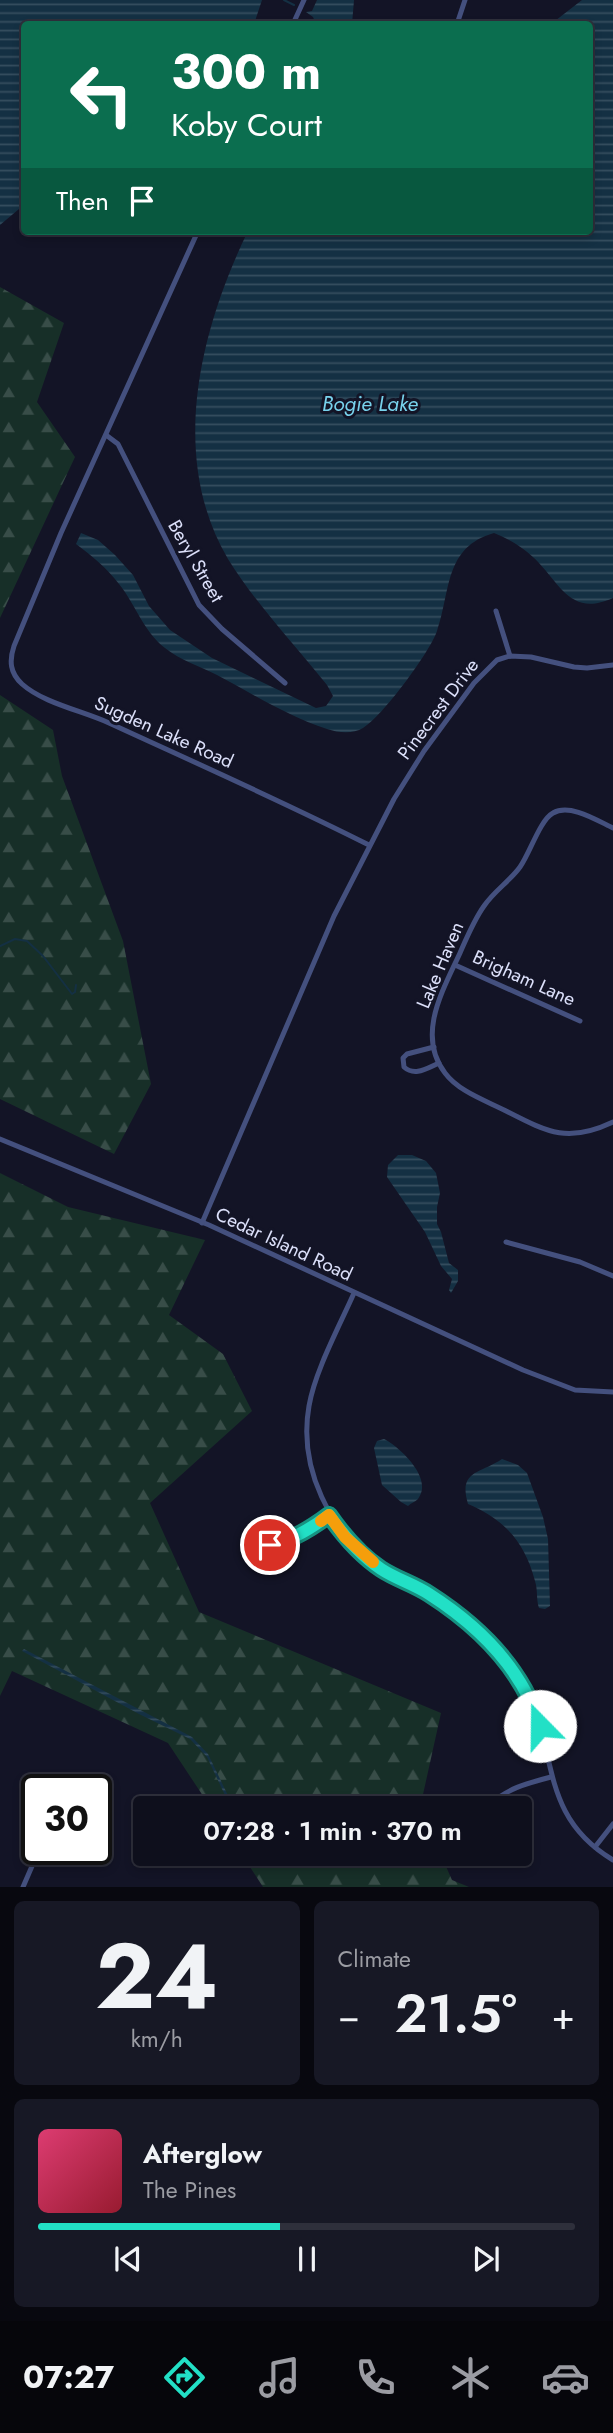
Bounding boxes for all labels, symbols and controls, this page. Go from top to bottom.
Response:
text: 300 m [171,37,321,107]
icon: left [56,49,147,140]
text: Koby Court [171,102,322,148]
text: Then [56,182,109,220]
icon: arrive [123,182,161,220]
water label: Bogie Lake [322,389,419,419]
street label: Beryl Street [161,515,231,608]
street label: Pinecrest Drive [391,653,485,765]
street label: Sugden Lake Road [90,689,238,775]
street label: Lake Haven [410,918,470,1012]
street label: Brigham Lane [468,943,580,1013]
street label: Cedar Island Road [211,1200,357,1288]
pin [240,1515,300,1575]
icon: arrive [251,1526,289,1564]
position arrow [503,1689,577,1763]
speed limit sign: 30 [21,1774,112,1865]
text: 07:28 · 1 min · 370 m [203,1812,462,1850]
text: 24 [95,1911,218,2042]
text: Climate [338,1942,411,1976]
text: 21.5° [395,1976,517,2052]
text: − [338,1988,360,2043]
text: + [552,1988,575,2043]
text: km/h [131,2022,183,2056]
text: Afterglow [143,2135,262,2173]
text: The Pines [143,2173,236,2207]
icon: previous [109,2240,147,2278]
icon: pause [288,2240,326,2278]
icon: next [467,2240,505,2278]
icon: directions [160,2353,209,2402]
icon: music [255,2353,304,2402]
icon: phone [351,2353,400,2402]
icon: climate [446,2353,495,2402]
icon: car [541,2353,590,2402]
text: 07:27 [23,2354,114,2400]

